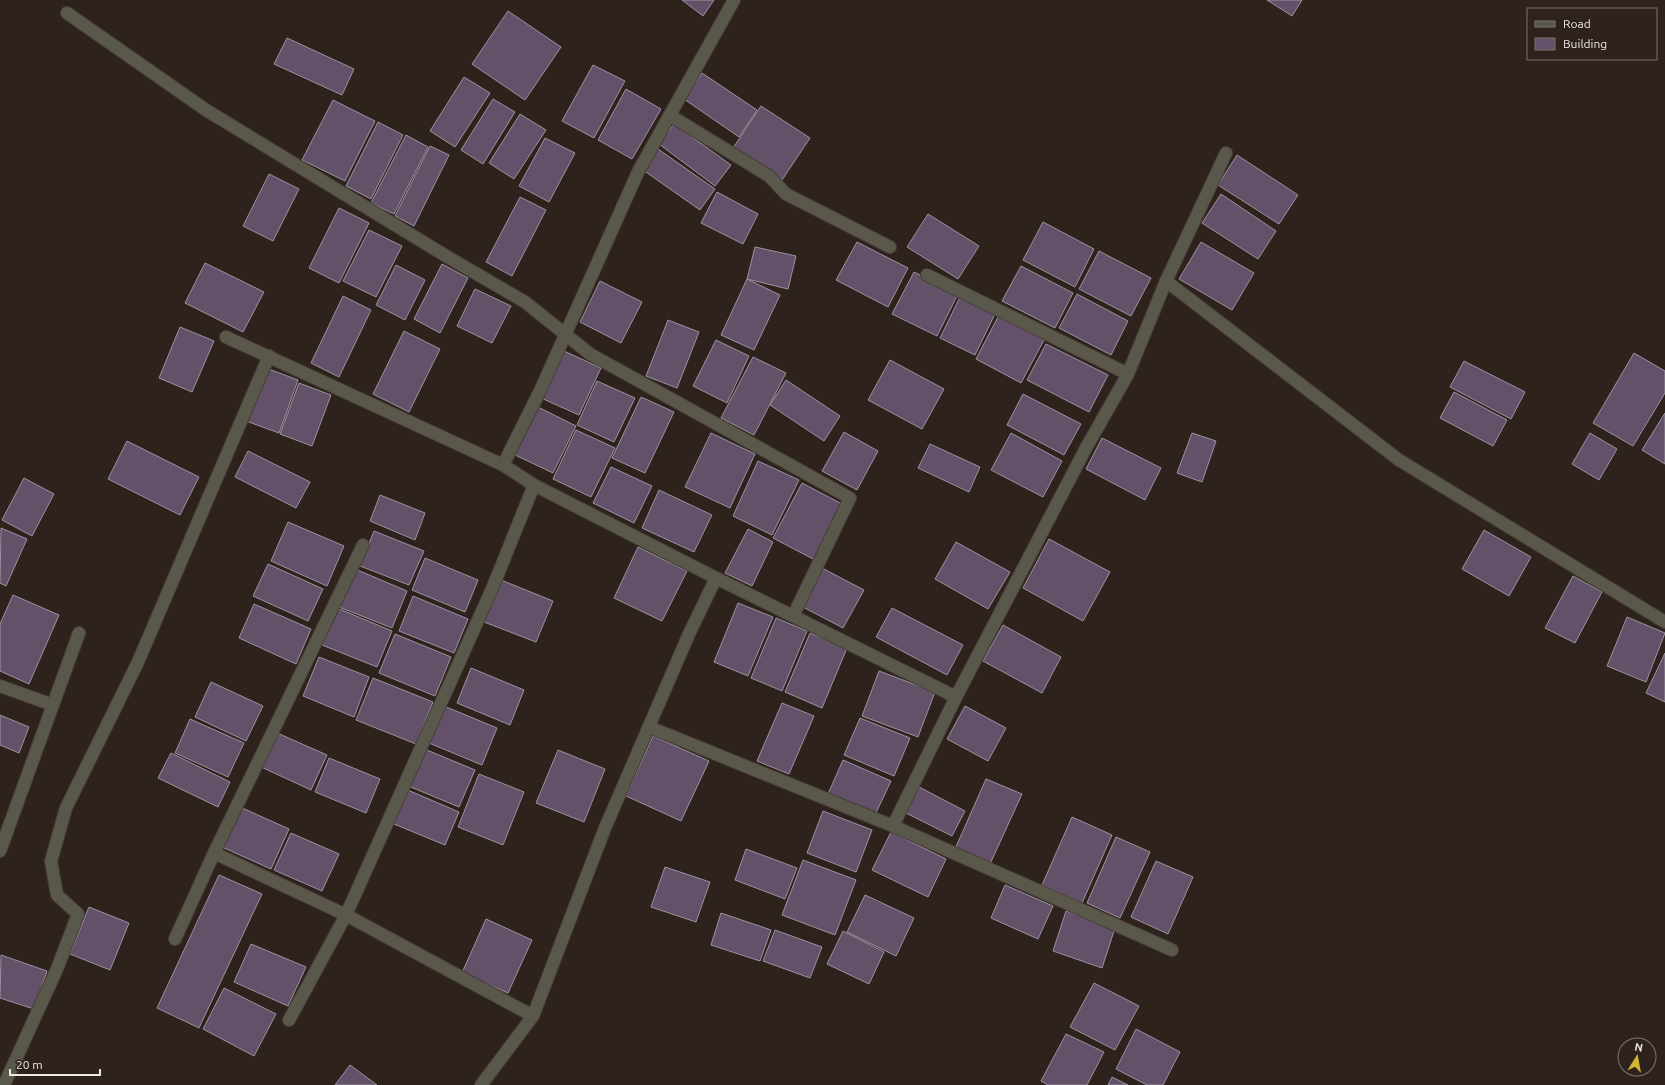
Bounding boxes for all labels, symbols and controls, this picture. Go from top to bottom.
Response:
legend [1527,8,1657,60]
text: Road [1563,17,1591,30]
text: Building [1563,37,1607,50]
north arrow [1617,1037,1657,1077]
text: N [1634,1041,1644,1054]
scale bar [10,1051,100,1077]
text: 20 m [16,1058,43,1071]

